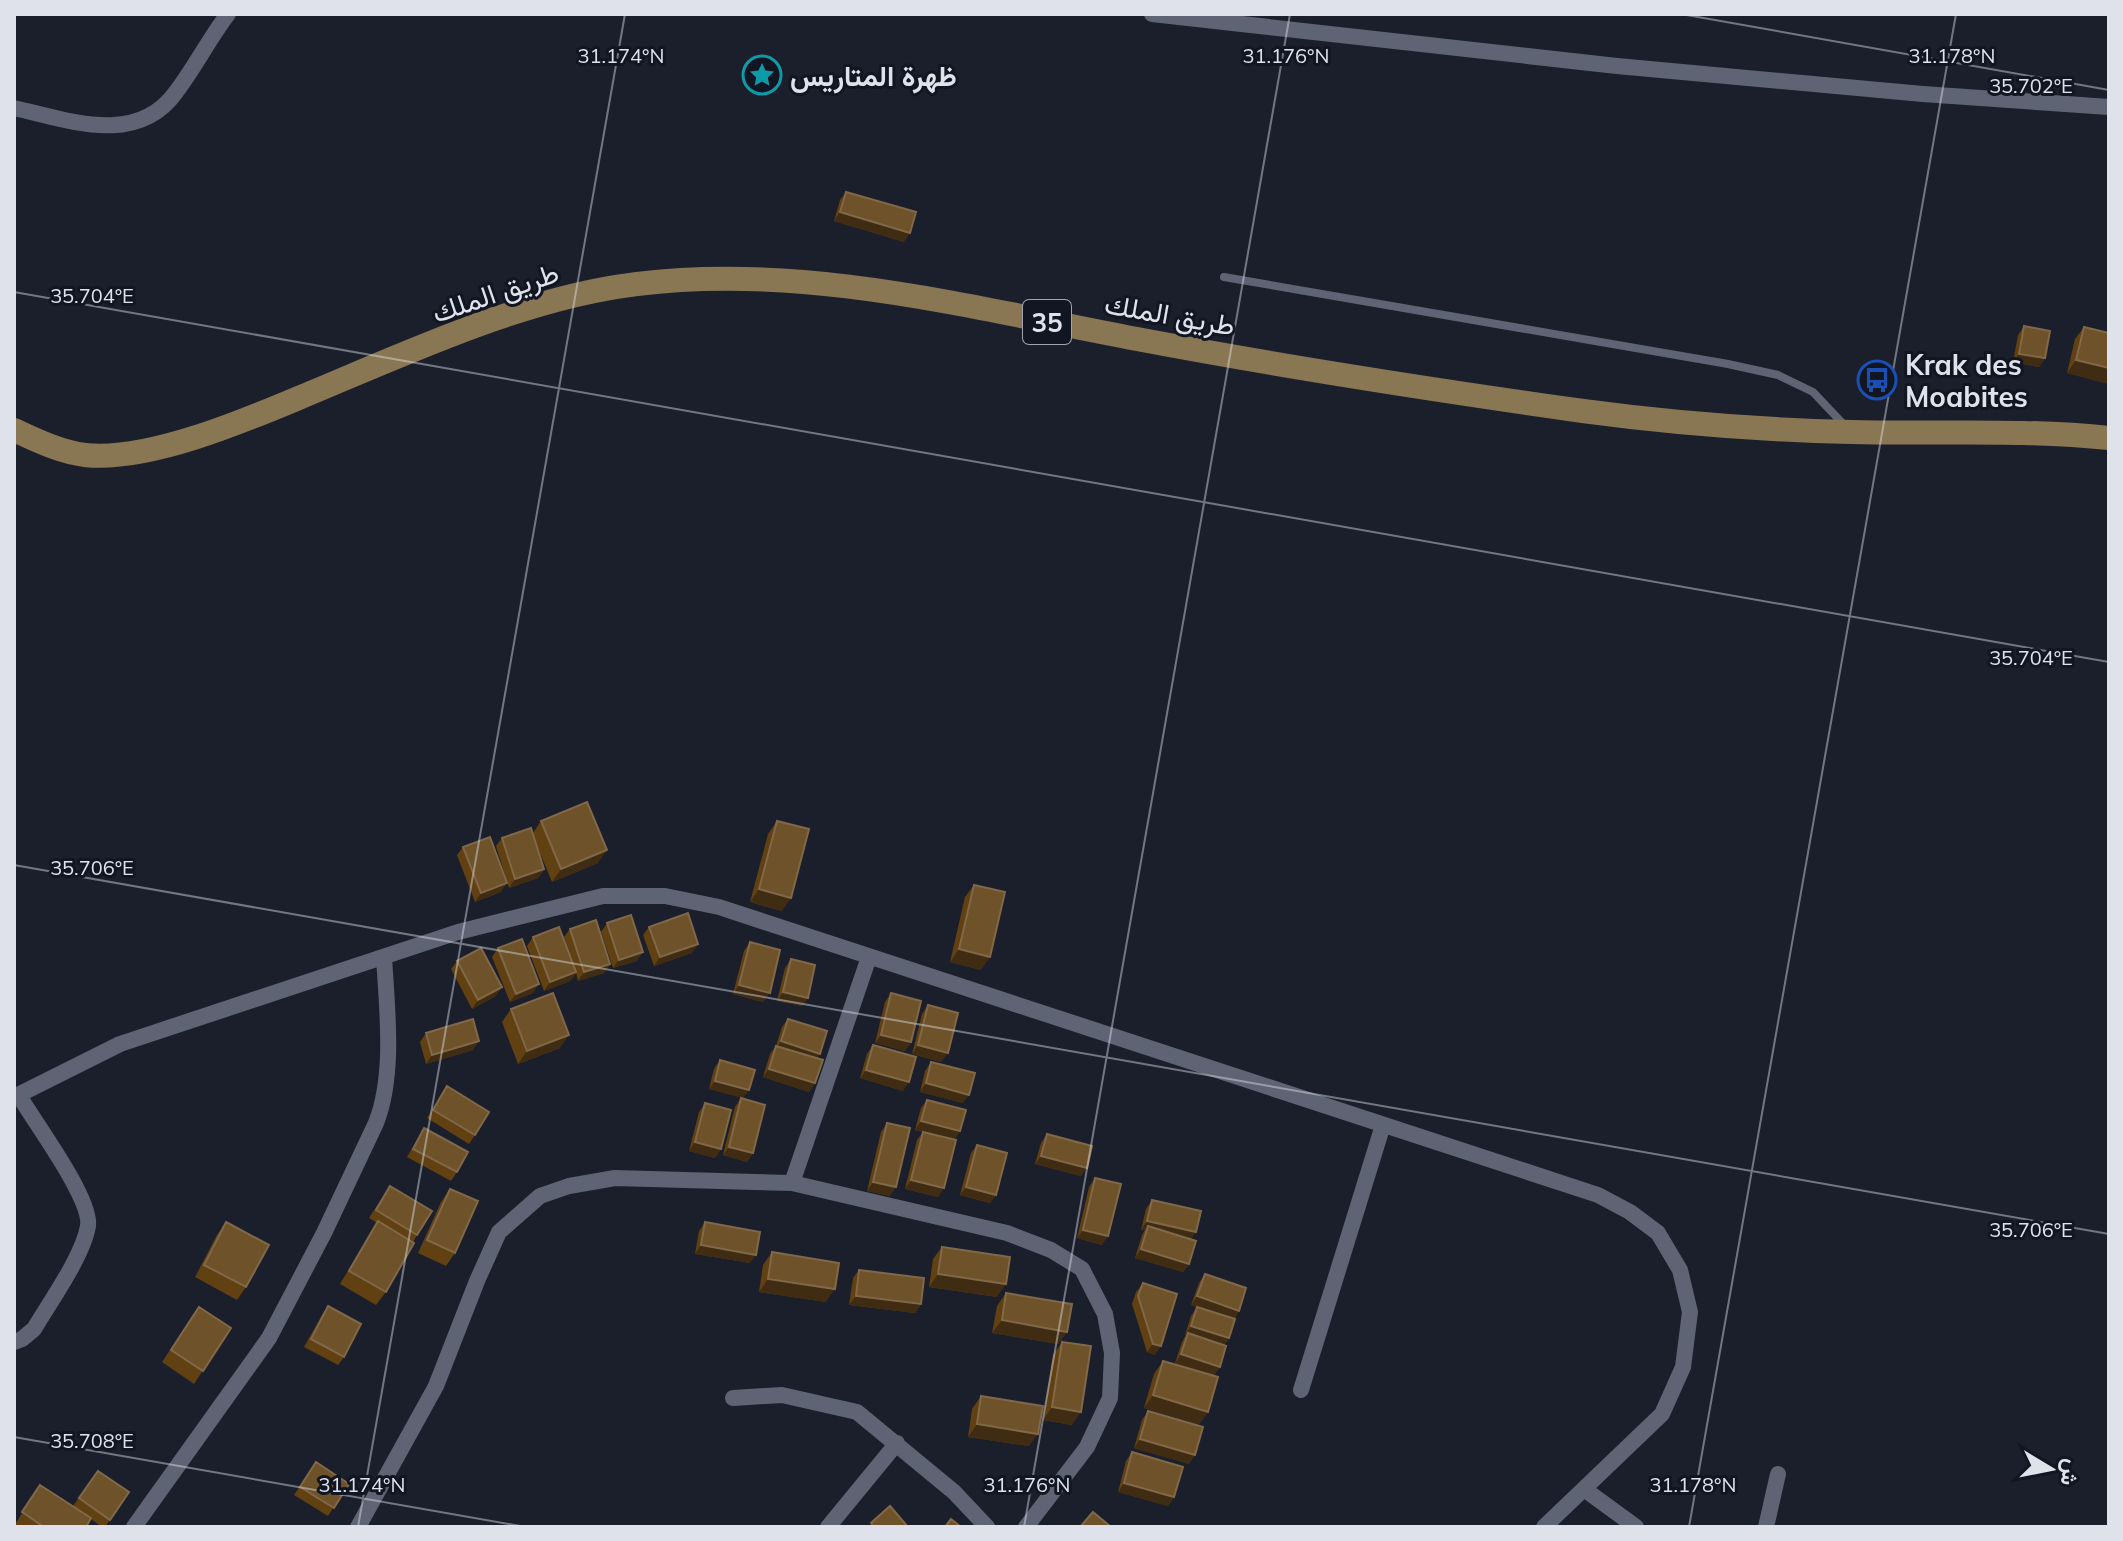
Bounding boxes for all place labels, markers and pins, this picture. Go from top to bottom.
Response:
place icon: ظهرة المتاريس [741,54,783,96]
place label: ظهرة المتاريس [790,58,957,94]
place label: Krak des Moabites [1905,347,2028,414]
bus stop icon: Krak des Moabites [1856,359,1898,401]

